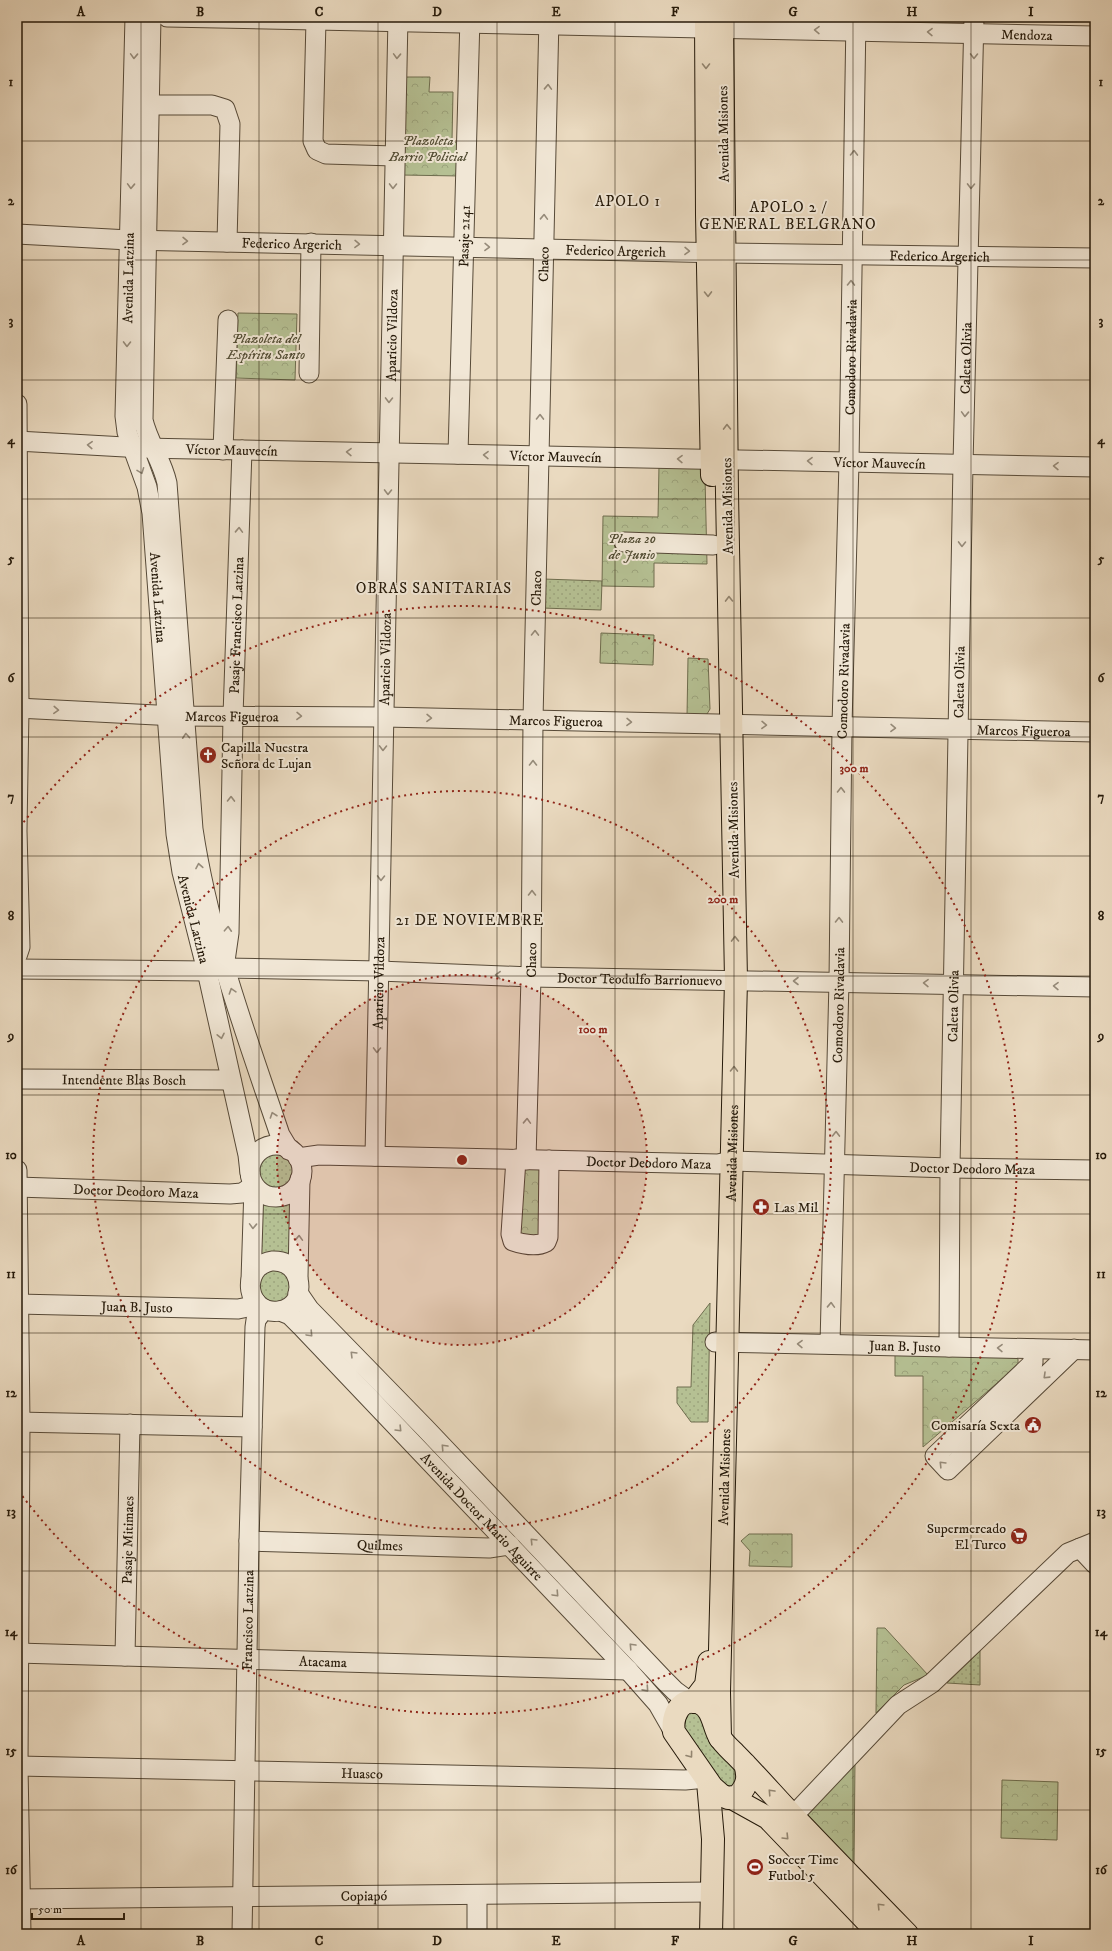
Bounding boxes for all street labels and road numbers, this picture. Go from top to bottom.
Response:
street label: Mendoza [1001,26,1053,45]
street label: Avenida Misiones [714,85,734,182]
street label: Pasaje 2141 [455,205,475,267]
street label: Avenida Latzina [119,232,139,324]
street label: Federico Argerich [241,234,343,255]
street label: Federico Argerich [565,242,667,262]
street label: Chaco [535,246,554,282]
street label: Federico Argerich [889,247,991,267]
street label: Aparicio Vildoza [383,289,403,382]
street label: Comodoro Rivadavia [842,299,862,415]
street label: Caleta Olivia [957,322,976,394]
street label: Víctor Mauvecín [185,441,279,461]
street label: Víctor Mauvecín [509,447,603,467]
street label: Víctor Mauvecín [832,454,926,474]
street label: Avenida Misiones [718,457,738,554]
street label: Avenida Latzina [145,552,170,644]
street label: Pasaje Francisco Latzina [226,557,248,694]
street label: Chaco [528,570,546,606]
street label: Aparicio Vildoza [376,613,396,706]
street label: Comodoro Rivadavia [834,623,855,739]
street label: Caleta Olivia [950,646,970,718]
street label: Marcos Figueroa [185,708,279,726]
street label: Marcos Figueroa [509,712,603,732]
street label: Marcos Figueroa [976,722,1071,741]
street label: Avenida Misiones [724,781,744,878]
street label: Avenida Latzina [173,873,213,966]
street label: Aparicio Vildoza [370,937,389,1030]
street label: Chaco [523,942,541,978]
street label: Comodoro Rivadavia [829,947,849,1063]
street label: Doctor Teodulfo Barrionuevo [557,969,722,990]
street label: Caleta Olivia [944,970,964,1042]
street label: Intendente Blas Bosch [62,1071,187,1090]
street label: Avenida Misiones [723,1104,743,1202]
street label: Doctor Deodoro Maza [586,1153,712,1174]
street label: Doctor Deodoro Maza [909,1159,1035,1179]
street label: Doctor Deodoro Maza [73,1181,199,1203]
street label: Juan B. Justo [99,1298,173,1318]
street label: Juan B. Justo [867,1337,941,1357]
street label: Avenida Misiones [715,1428,735,1526]
street label: Avenida Doctor Mario Aguirre [416,1449,546,1585]
street label: Pasaje Mitimaes [119,1495,138,1584]
street label: Quilmes [357,1536,403,1555]
street label: Francisco Latzina [239,1570,258,1670]
street label: Atacama [299,1653,347,1672]
street label: Huasco [341,1765,383,1784]
street label: Copiapó [341,1887,388,1906]

